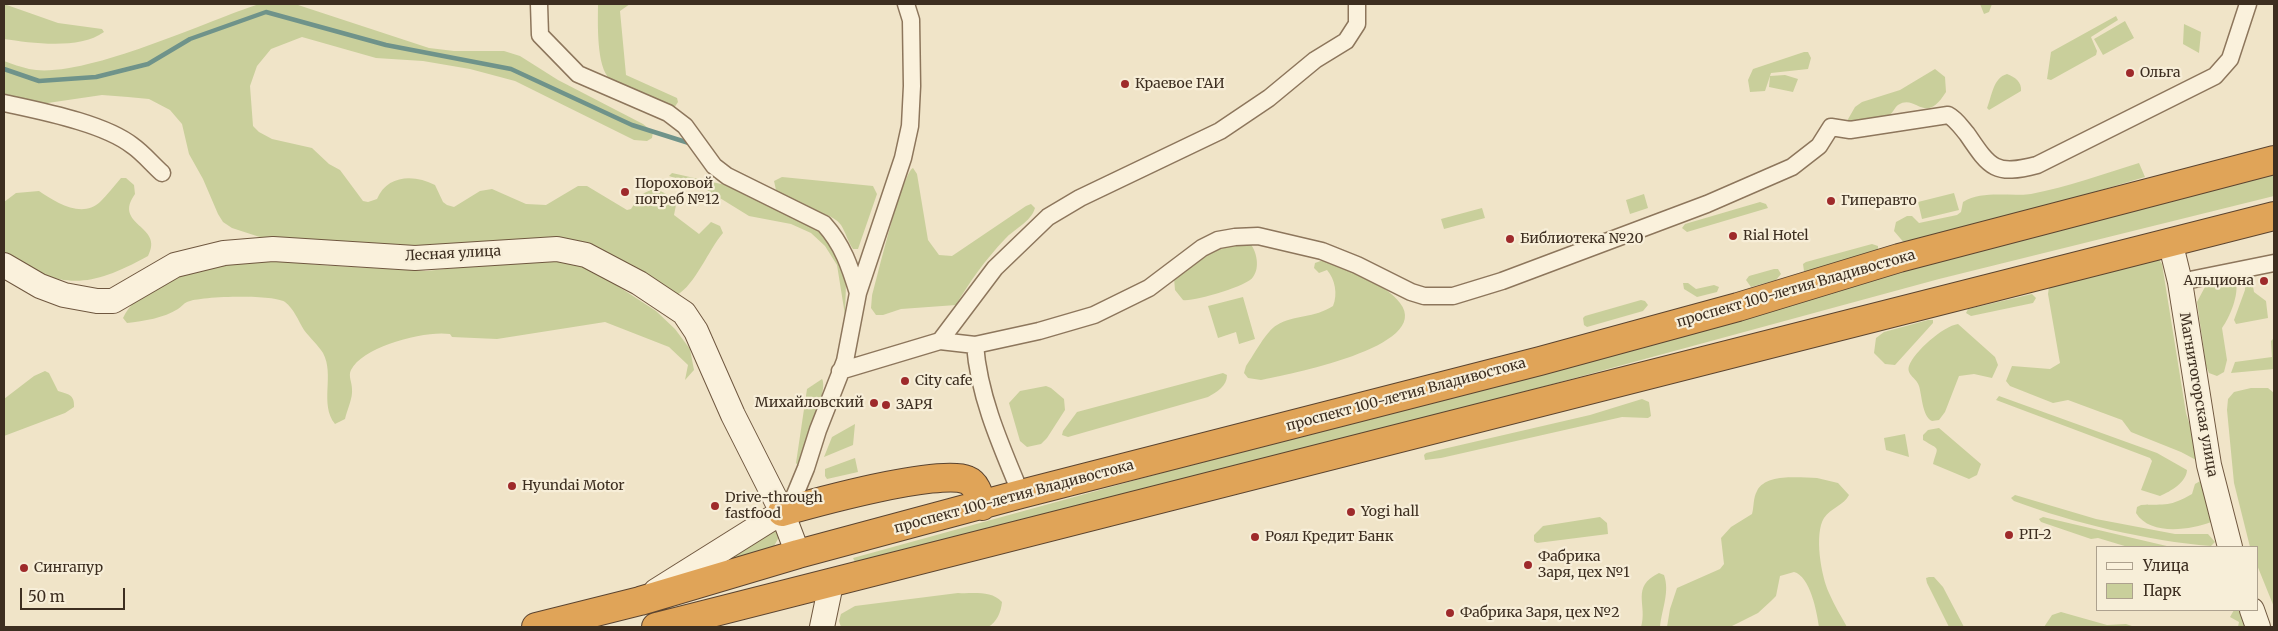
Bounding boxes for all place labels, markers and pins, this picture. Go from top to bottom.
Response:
place label: Ольга [2140,65,2180,81]
marker: Ольга [2124,67,2136,79]
place label: Краевое ГАИ [1135,76,1225,92]
marker: Краевое ГАИ [1119,78,1131,90]
place label: Пороховой погреб №12 [635,176,720,208]
marker: Пороховой погреб №12 [619,186,631,198]
place label: Гиперавто [1841,193,1917,209]
marker: Гиперавто [1825,195,1837,207]
place label: Rial Hotel [1743,228,1809,244]
marker: Rial Hotel [1727,230,1739,242]
place label: Библиотека №20 [1520,231,1643,247]
marker: Библиотека №20 [1504,233,1516,245]
place label: Альциона [2184,273,2254,289]
marker: Альциона [2258,275,2270,287]
place label: City cafe [915,373,972,389]
marker: City cafe [899,375,911,387]
place label: Михайловский [755,395,864,411]
marker: Михайловский [868,397,880,409]
place label: ЗАРЯ [896,397,933,413]
marker: ЗАРЯ [880,399,892,411]
place label: Hyundai Motor [522,478,625,494]
marker: Hyundai Motor [506,480,518,492]
place label: Drive-through fastfood [725,490,823,522]
marker: Drive-through fastfood [709,500,721,512]
place label: Yogi hall [1361,504,1419,520]
marker: Yogi hall [1345,506,1357,518]
place label: РП-2 [2019,527,2052,543]
place label: Роял Кредит Банк [1265,529,1394,545]
marker: РП-2 [2003,529,2015,541]
marker: Роял Кредит Банк [1249,531,1261,543]
place label: Фабрика Заря, цех №1 [1538,549,1630,582]
marker: Фабрика Заря, цех №1 [1522,559,1534,571]
place label: Сингапур [34,560,103,576]
marker: Сингапур [18,562,30,574]
place label: Фабрика Заря, цех №2 [1460,605,1620,621]
marker: Фабрика Заря, цех №2 [1444,607,1456,619]

